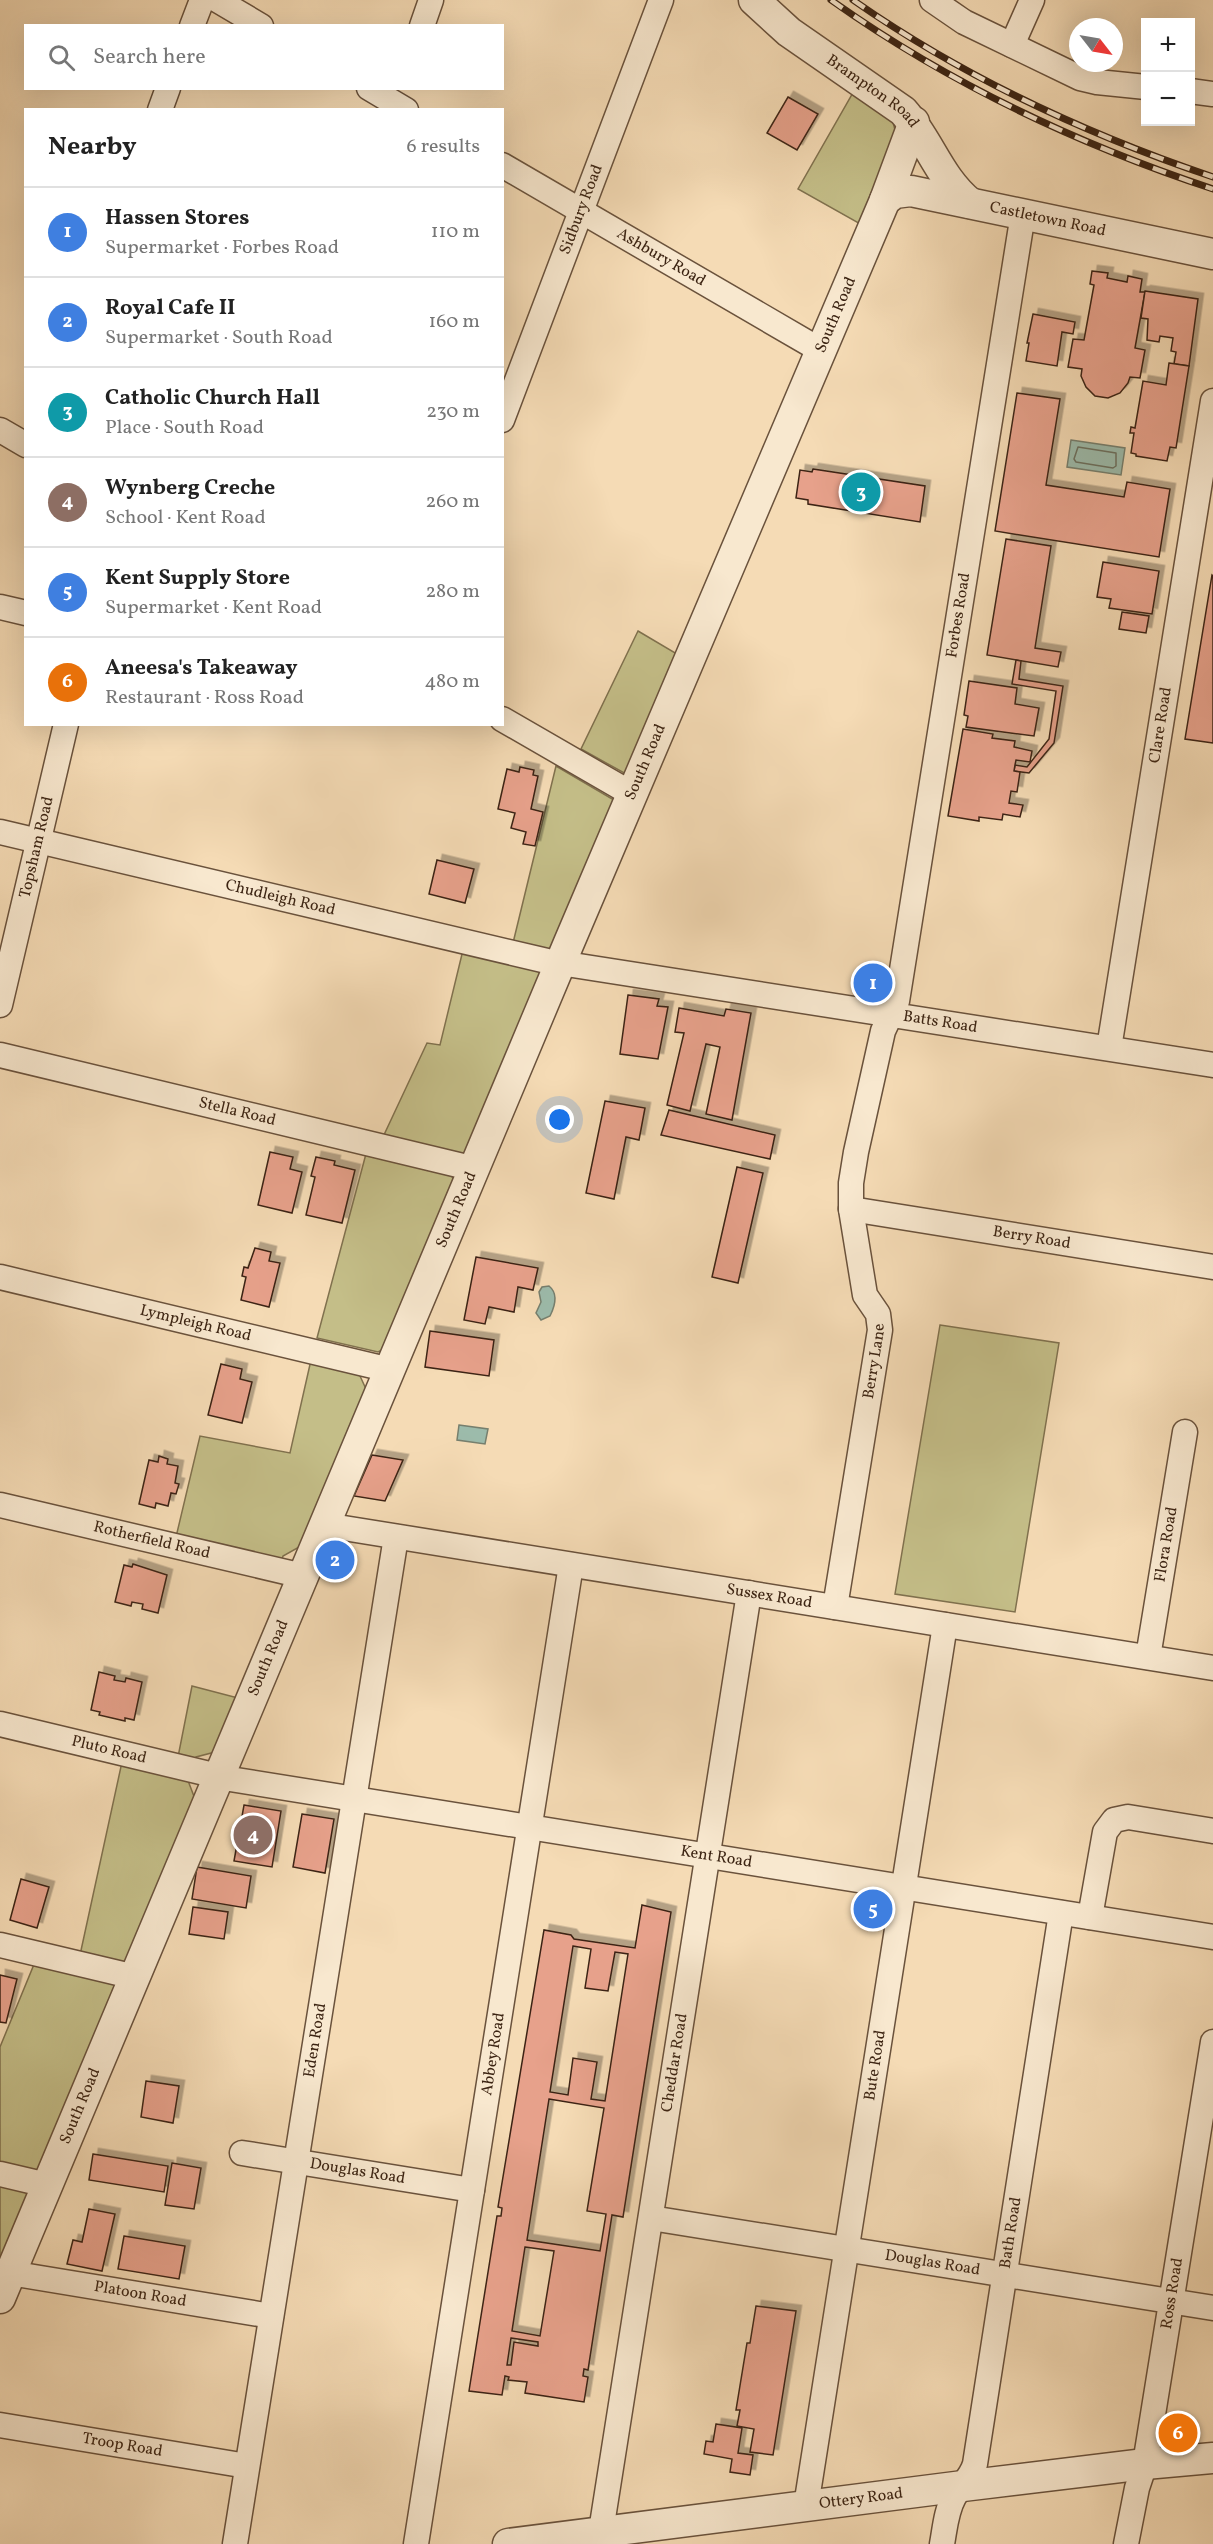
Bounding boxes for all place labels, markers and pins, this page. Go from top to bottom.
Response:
pin: 3 [842,470,880,514]
pin: 1 [854,960,892,1006]
pin: 2 [316,1538,354,1582]
pin: 4 [234,1812,272,1858]
pin: 5 [854,1886,892,1932]
pin: 6 [1158,2410,1198,2456]

